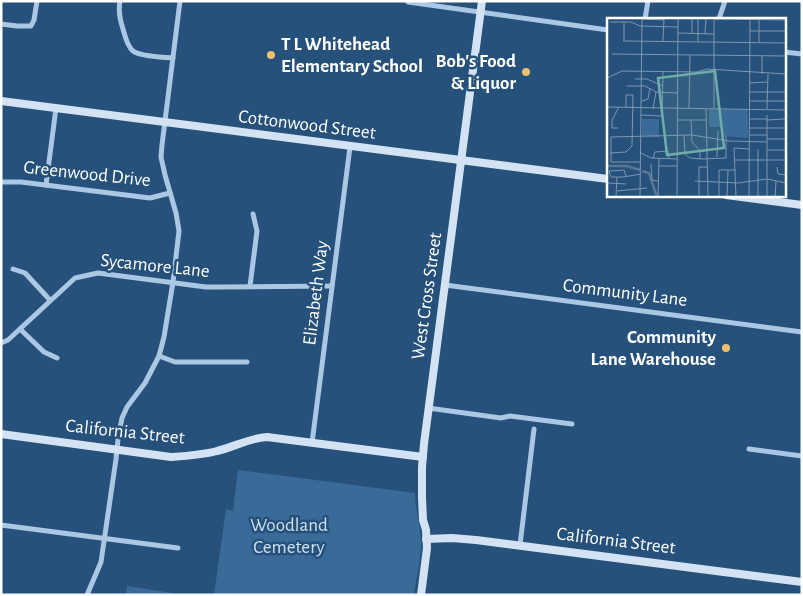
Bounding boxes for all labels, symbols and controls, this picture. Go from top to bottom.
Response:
inset map [607,18,786,196]
place label: T L Whitehead Elementary School [281,35,423,76]
marker: T L Whitehead Elementary School [265,49,277,61]
place label: Bob's Food & Liquor [436,52,516,93]
marker: Bob's Food & Liquor [520,66,532,78]
street label: Cottonwood Street [237,107,377,143]
street label: Greenwood Drive [22,158,152,190]
street label: West Cross Street [409,231,445,361]
street label: Elizabeth Way [300,240,332,346]
street label: Sycamore Lane [100,251,210,281]
street label: Community Lane [562,276,688,310]
place label: Community Lane Warehouse [591,328,717,369]
marker: Community Lane Warehouse [720,342,732,354]
street label: California Street [64,416,186,448]
park label: Woodland Cemetery [250,516,328,557]
street label: California Street [555,524,677,558]

